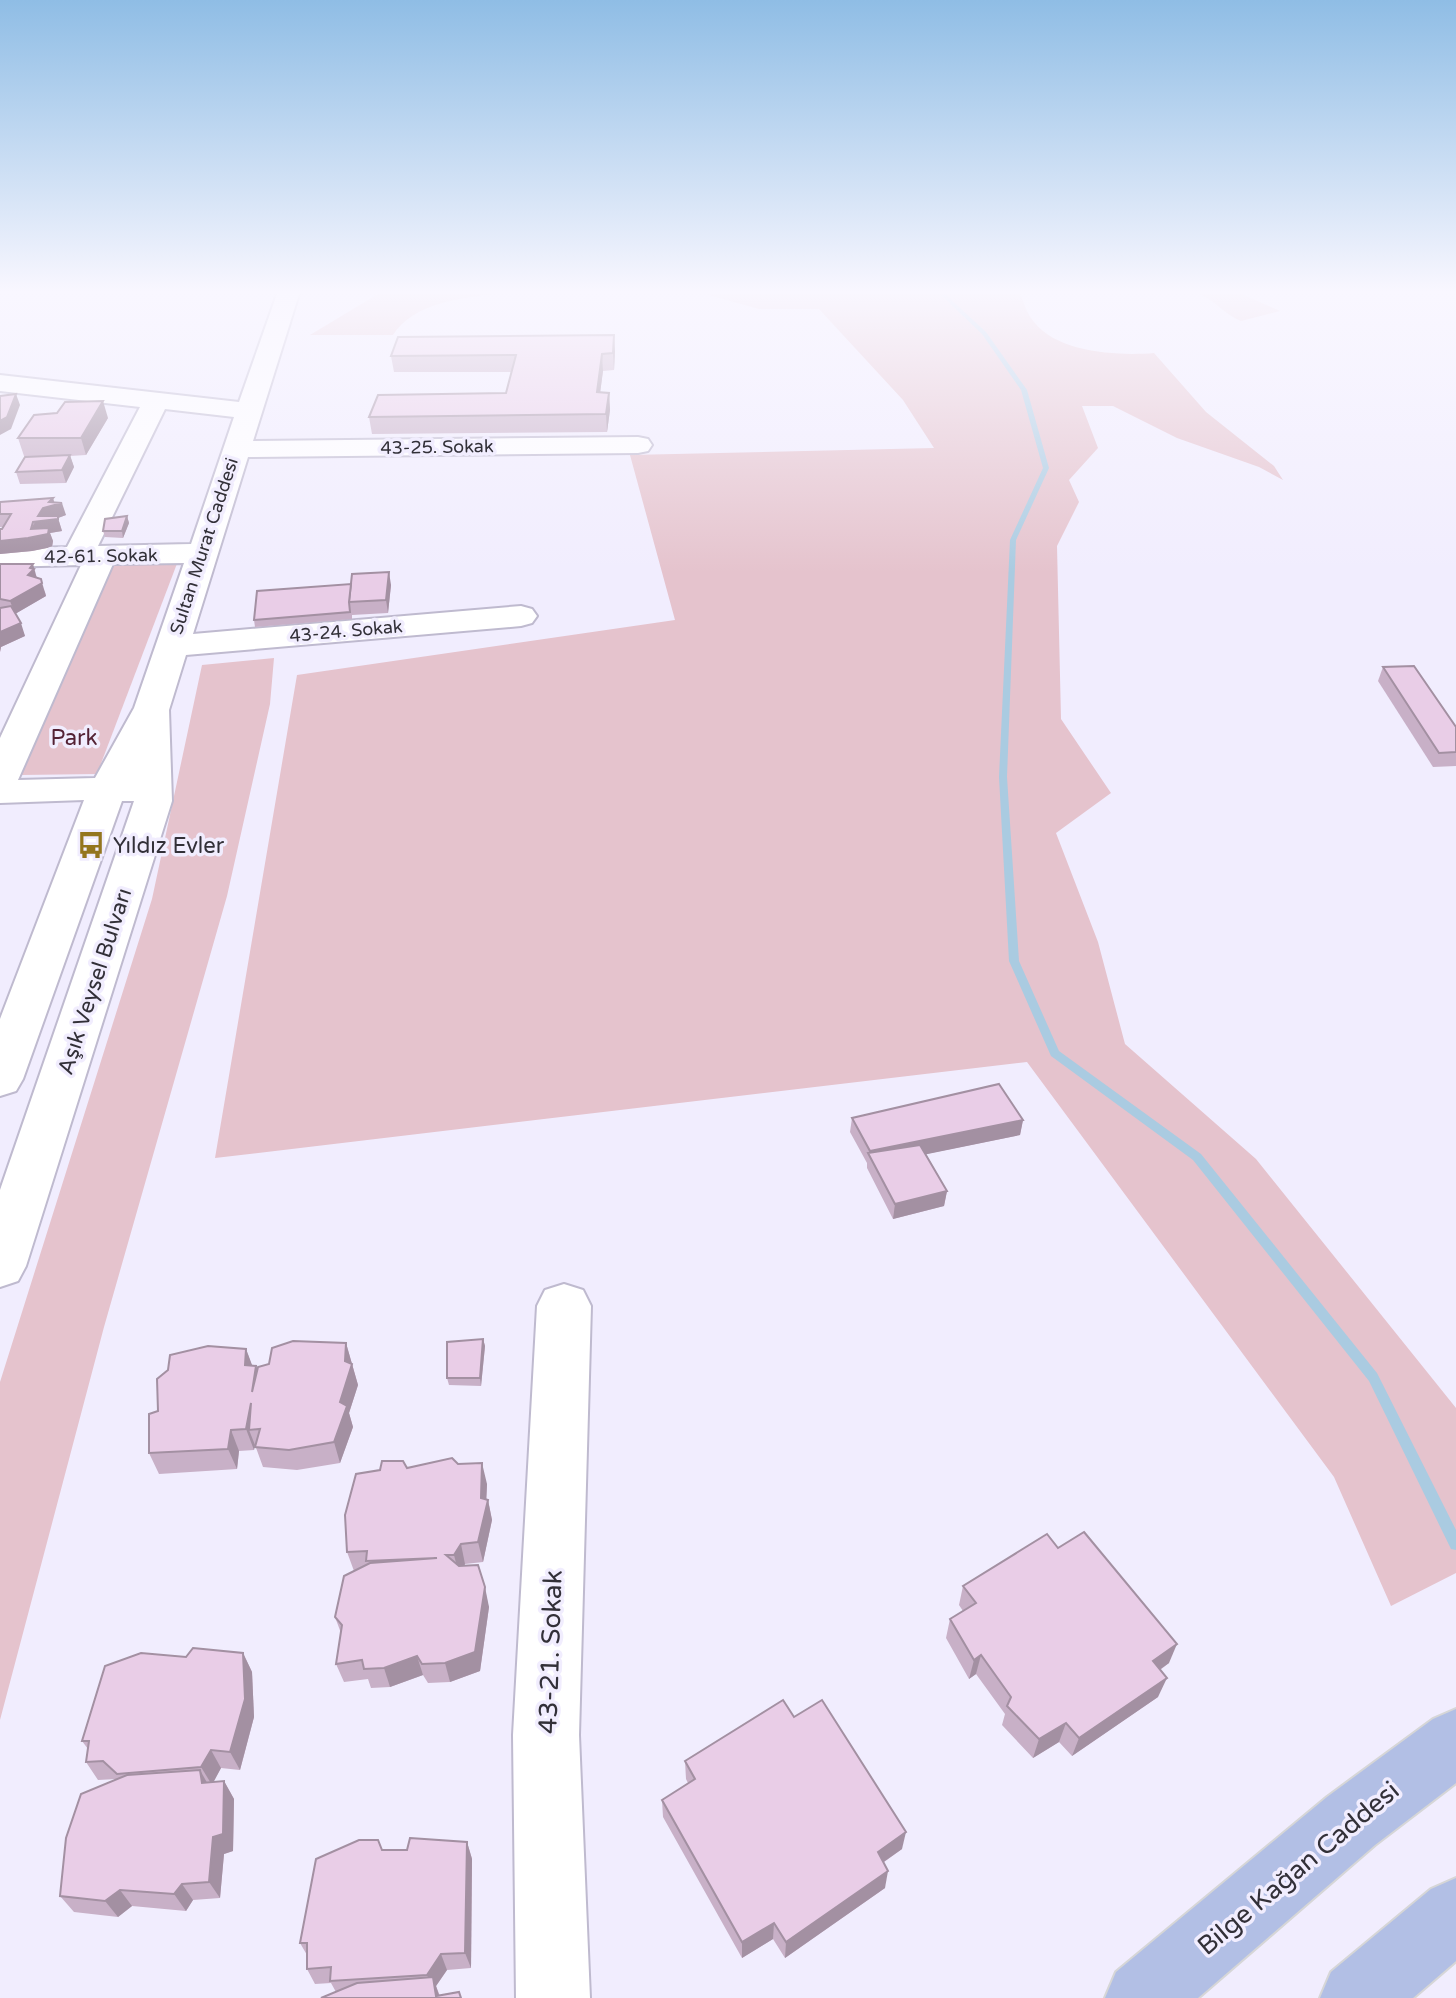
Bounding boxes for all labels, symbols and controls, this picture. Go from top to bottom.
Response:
street label: 43-25. Sokak [380,435,494,459]
street label: Sultan Murat Caddesi [165,455,243,637]
street label: 42-61. Sokak [44,544,158,568]
street label: 43-24. Sokak [288,615,404,647]
park label: Park [51,725,98,751]
bus stop icon: Yıldız Evler [76,830,106,860]
place label: Yıldız Evler [113,833,225,859]
street label: Aşık Veysel Bulvarı [53,885,137,1078]
street label: 43-21. Sokak [532,1570,569,1734]
street label: Bilge Kağan Caddesi [1191,1775,1405,1962]

